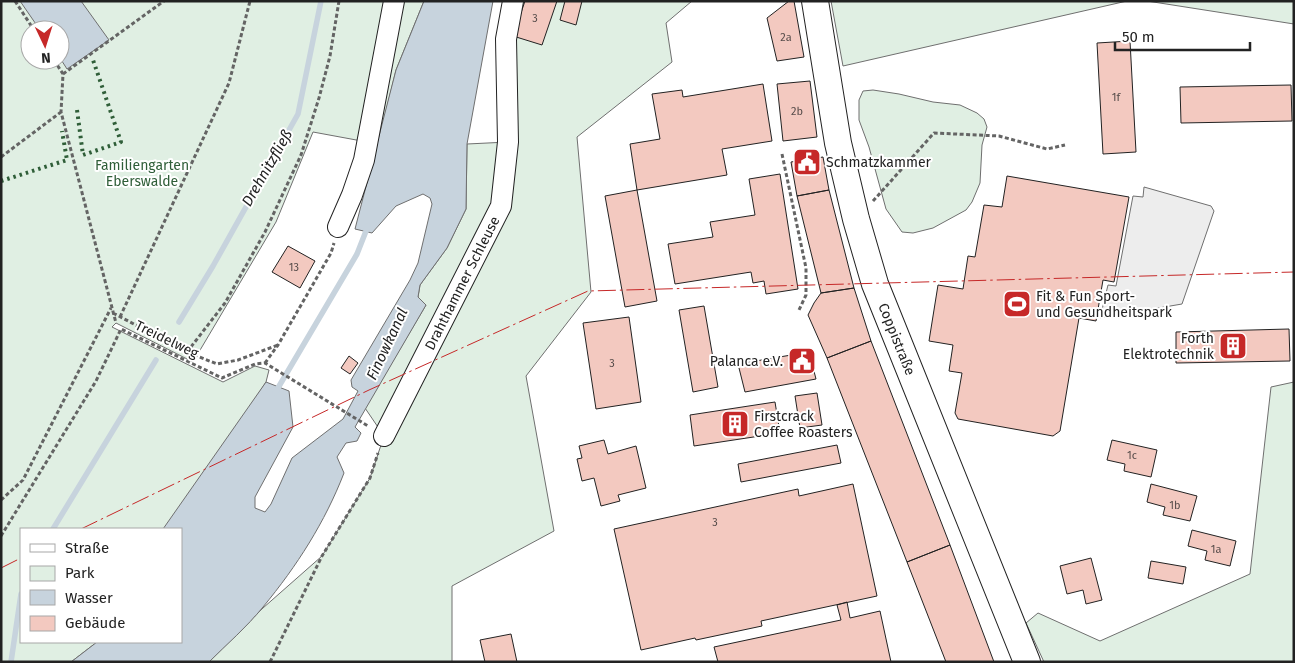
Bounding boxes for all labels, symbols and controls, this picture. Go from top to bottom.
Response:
house number: 3 [532,12,538,25]
north arrow [20,20,70,70]
scale bar [1115,20,1250,52]
text: 50 m [1122,28,1155,46]
house number: 2a [780,31,792,44]
text: N [41,49,51,66]
house number: 1f [1112,91,1122,104]
house number: 2b [791,105,803,118]
water label: Drehnitzfließ [238,126,296,210]
public building icon: Schmatzkammer [792,147,822,177]
place label: Schmatzkammer [826,154,932,171]
park label: Familiengarten Eberswalde [95,157,189,190]
street label: Drahthammer Schleuse [421,213,504,353]
house number: 13 [289,261,299,274]
place label: Fit & Fun Sport- und Gesundheitspark [1036,288,1173,321]
sports icon: Fit & Fun Sport- und Gesundheitspark [1002,289,1032,319]
street label: Coppistraße [874,301,919,378]
water label: Finowkanal [363,305,411,383]
street label: Treidelweg [132,317,202,362]
place label: Forth Elektrotechnik [1123,330,1215,363]
building icon: Forth Elektrotechnik [1218,331,1248,361]
public building icon: Palanca e.V. [787,346,817,376]
place label: Palanca e.V. [710,353,783,370]
house number: 3 [609,357,615,370]
place label: Firstcrack Coffee Roasters [754,408,853,441]
building icon: Firstcrack Coffee Roasters [720,409,750,439]
house number: 1c [1127,449,1137,462]
house number: 1b [1169,499,1181,512]
house number: 3 [712,516,718,529]
legend [20,528,182,643]
text: Straße [65,539,109,557]
house number: 1a [1211,543,1221,556]
text: Park [65,564,95,582]
text: Wasser [65,589,113,607]
text: Gebäude [65,614,125,632]

